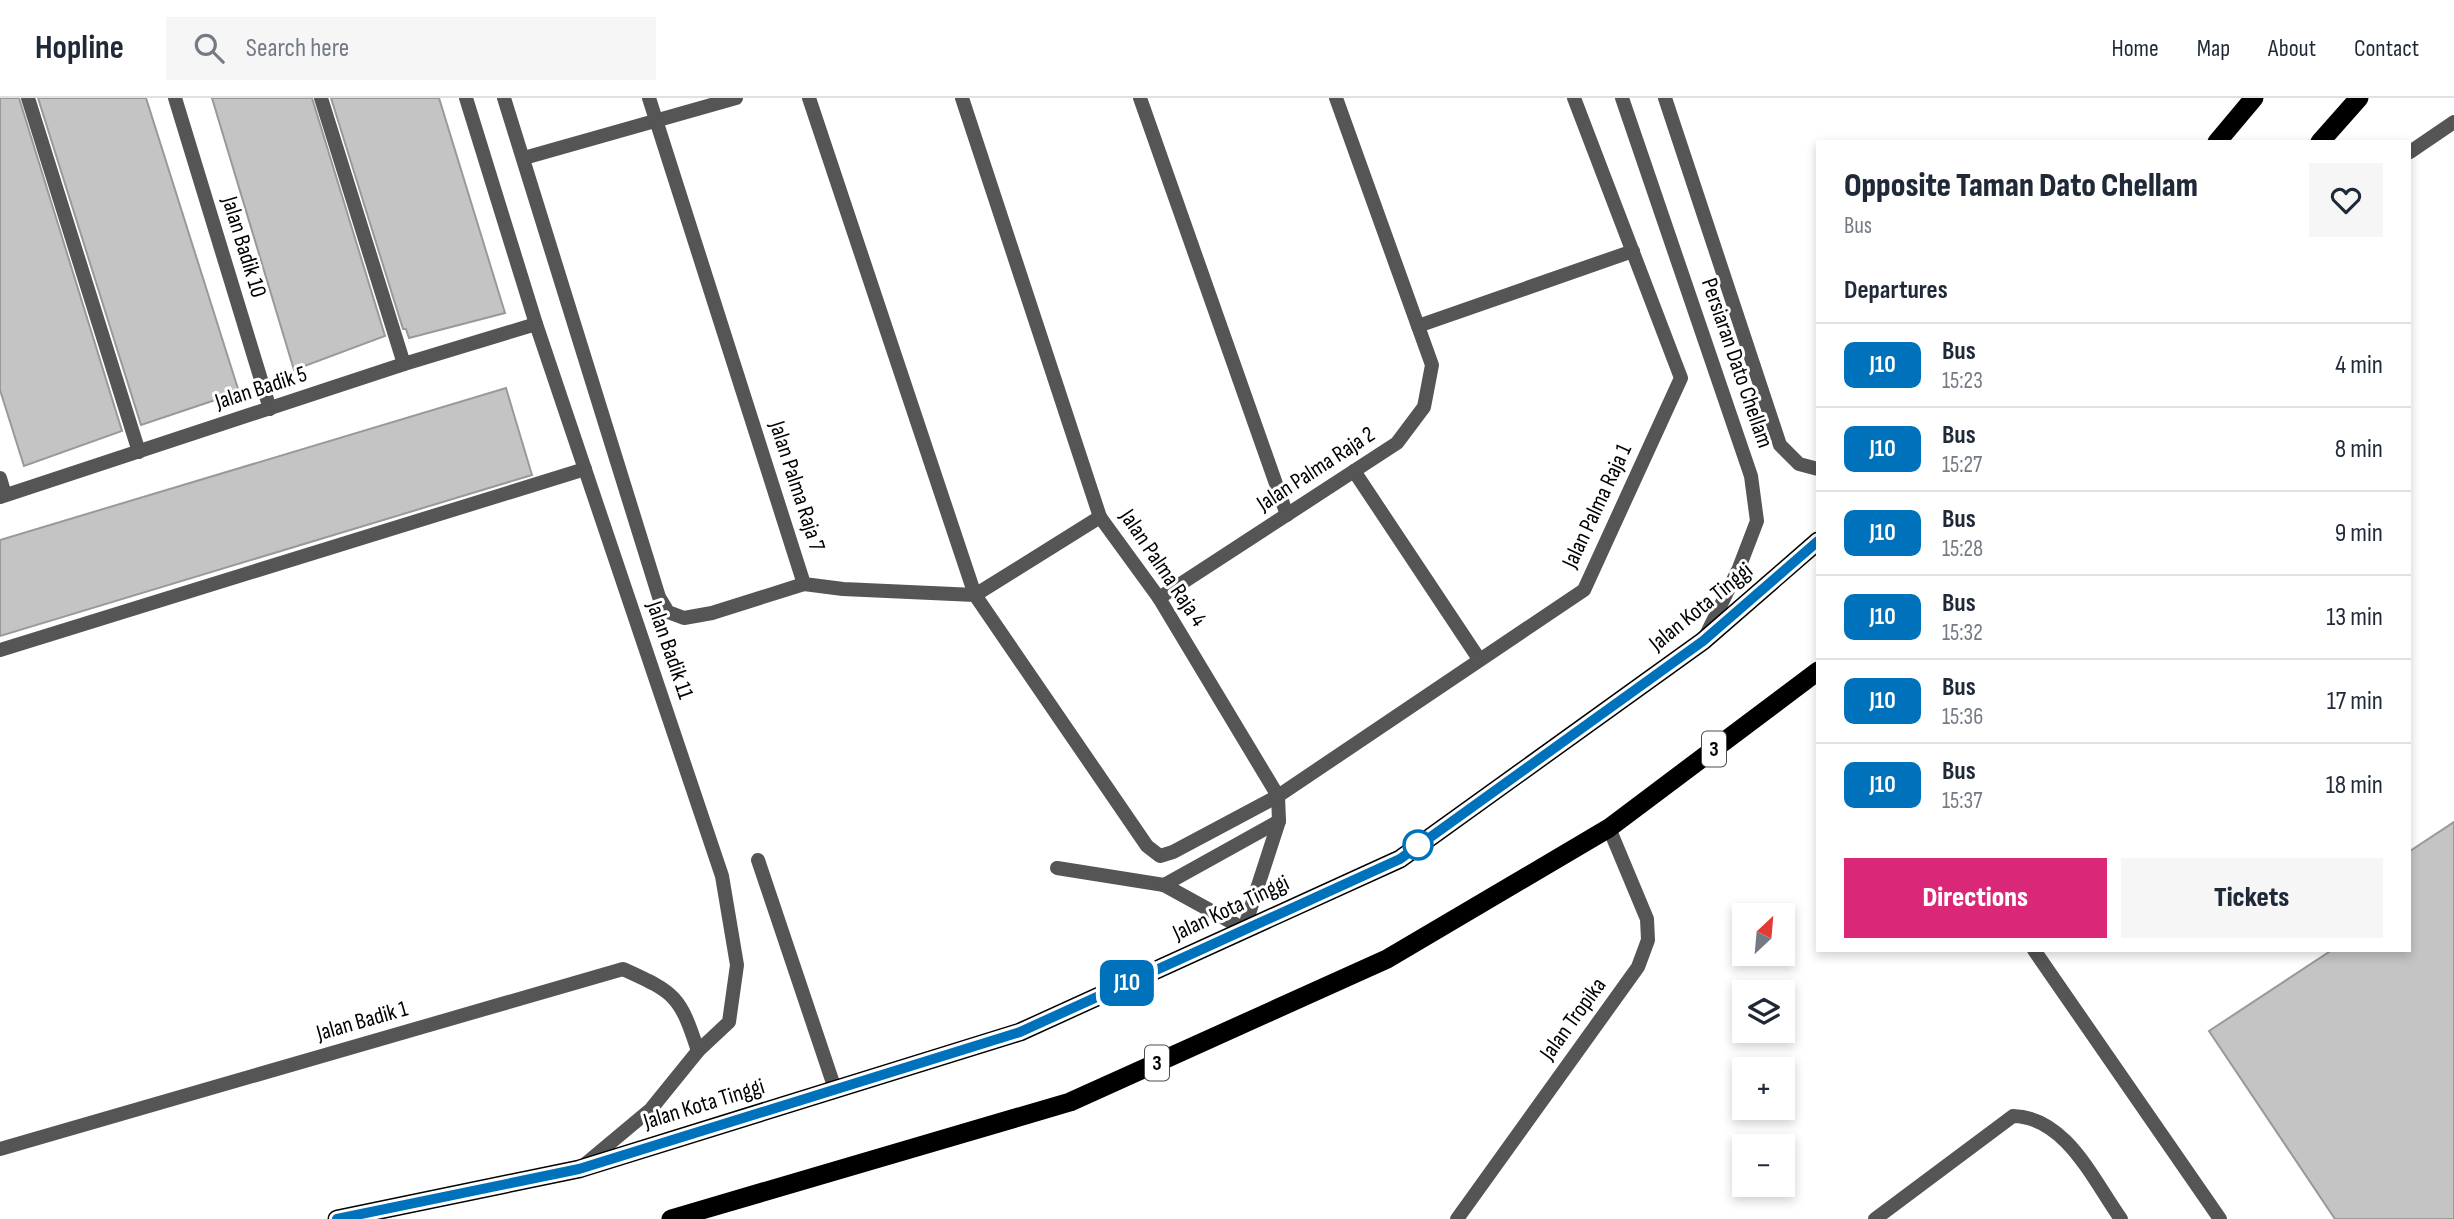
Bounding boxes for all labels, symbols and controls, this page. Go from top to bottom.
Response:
search box [166,17,656,80]
text: Hopline [35,28,124,68]
icon: search [190,29,228,67]
text: Search here [246,33,349,64]
text: Home [2111,34,2159,63]
text: Map [2197,34,2230,63]
text: About [2268,34,2316,63]
text: Contact [2354,34,2419,63]
button: heart [2309,163,2383,237]
text: Opposite Taman Dato Chellam [1844,166,2198,206]
street label: Jalan Badik 10 [215,192,273,301]
text: Bus [1844,212,1872,240]
street label: Persiaran Dato Chellam [1695,274,1779,452]
text: Departures [1844,275,1948,306]
text: Bus [1942,336,1976,367]
text: J10 [1869,350,1896,379]
text: 4 min [2335,350,2383,381]
street label: Jalan Badik 5 [211,360,310,416]
text: 15:23 [1942,367,1983,395]
street label: Jalan Palma Raja 7 [763,417,831,555]
street label: Jalan Palma Raja 2 [1251,420,1380,518]
text: Bus [1942,420,1976,451]
text: J10 [1869,434,1896,463]
text: 8 min [2335,434,2383,465]
street label: Jalan Palma Raja 1 [1556,439,1638,573]
text: 15:27 [1942,451,1982,479]
street label: Jalan Palma Raja 4 [1113,503,1213,632]
text: Bus [1942,504,1976,535]
text: J10 [1869,518,1896,547]
text: 9 min [2335,518,2383,549]
text: 15:28 [1942,535,1983,563]
street label: Jalan Kota Tinggi [1643,557,1758,658]
text: Bus [1942,588,1976,619]
street label: Jalan Badik 11 [640,596,700,703]
text: J10 [1869,602,1896,631]
text: 13 min [2326,602,2383,633]
text: 15:32 [1942,619,1983,647]
text: Bus [1942,672,1976,703]
text: J10 [1869,686,1896,715]
text: 17 min [2327,686,2383,717]
text: 15:36 [1942,703,1983,731]
road number: 3 [1702,732,1726,766]
text: Bus [1942,756,1976,787]
text: J10 [1869,770,1896,799]
text: 18 min [2326,770,2383,801]
text: 15:37 [1942,787,1982,815]
unlabelled marker [1403,830,1433,860]
button: Directions [1844,858,2107,938]
button: Tickets [2121,858,2383,938]
street label: Jalan Kota Tinggi [1167,869,1294,948]
north arrow [1732,903,1796,966]
map controls [1732,903,1795,1197]
line badge: J10 [1087,960,1167,1006]
text: J10 [1114,968,1140,997]
street label: Jalan Tropika [1533,972,1612,1066]
button: layers [1732,980,1795,1043]
street label: Jalan Badik 1 [312,995,411,1048]
road number: 3 [1145,1046,1169,1080]
button: + [1732,1057,1795,1120]
street label: Jalan Kota Tinggi [639,1072,768,1136]
button: − [1732,1134,1795,1197]

